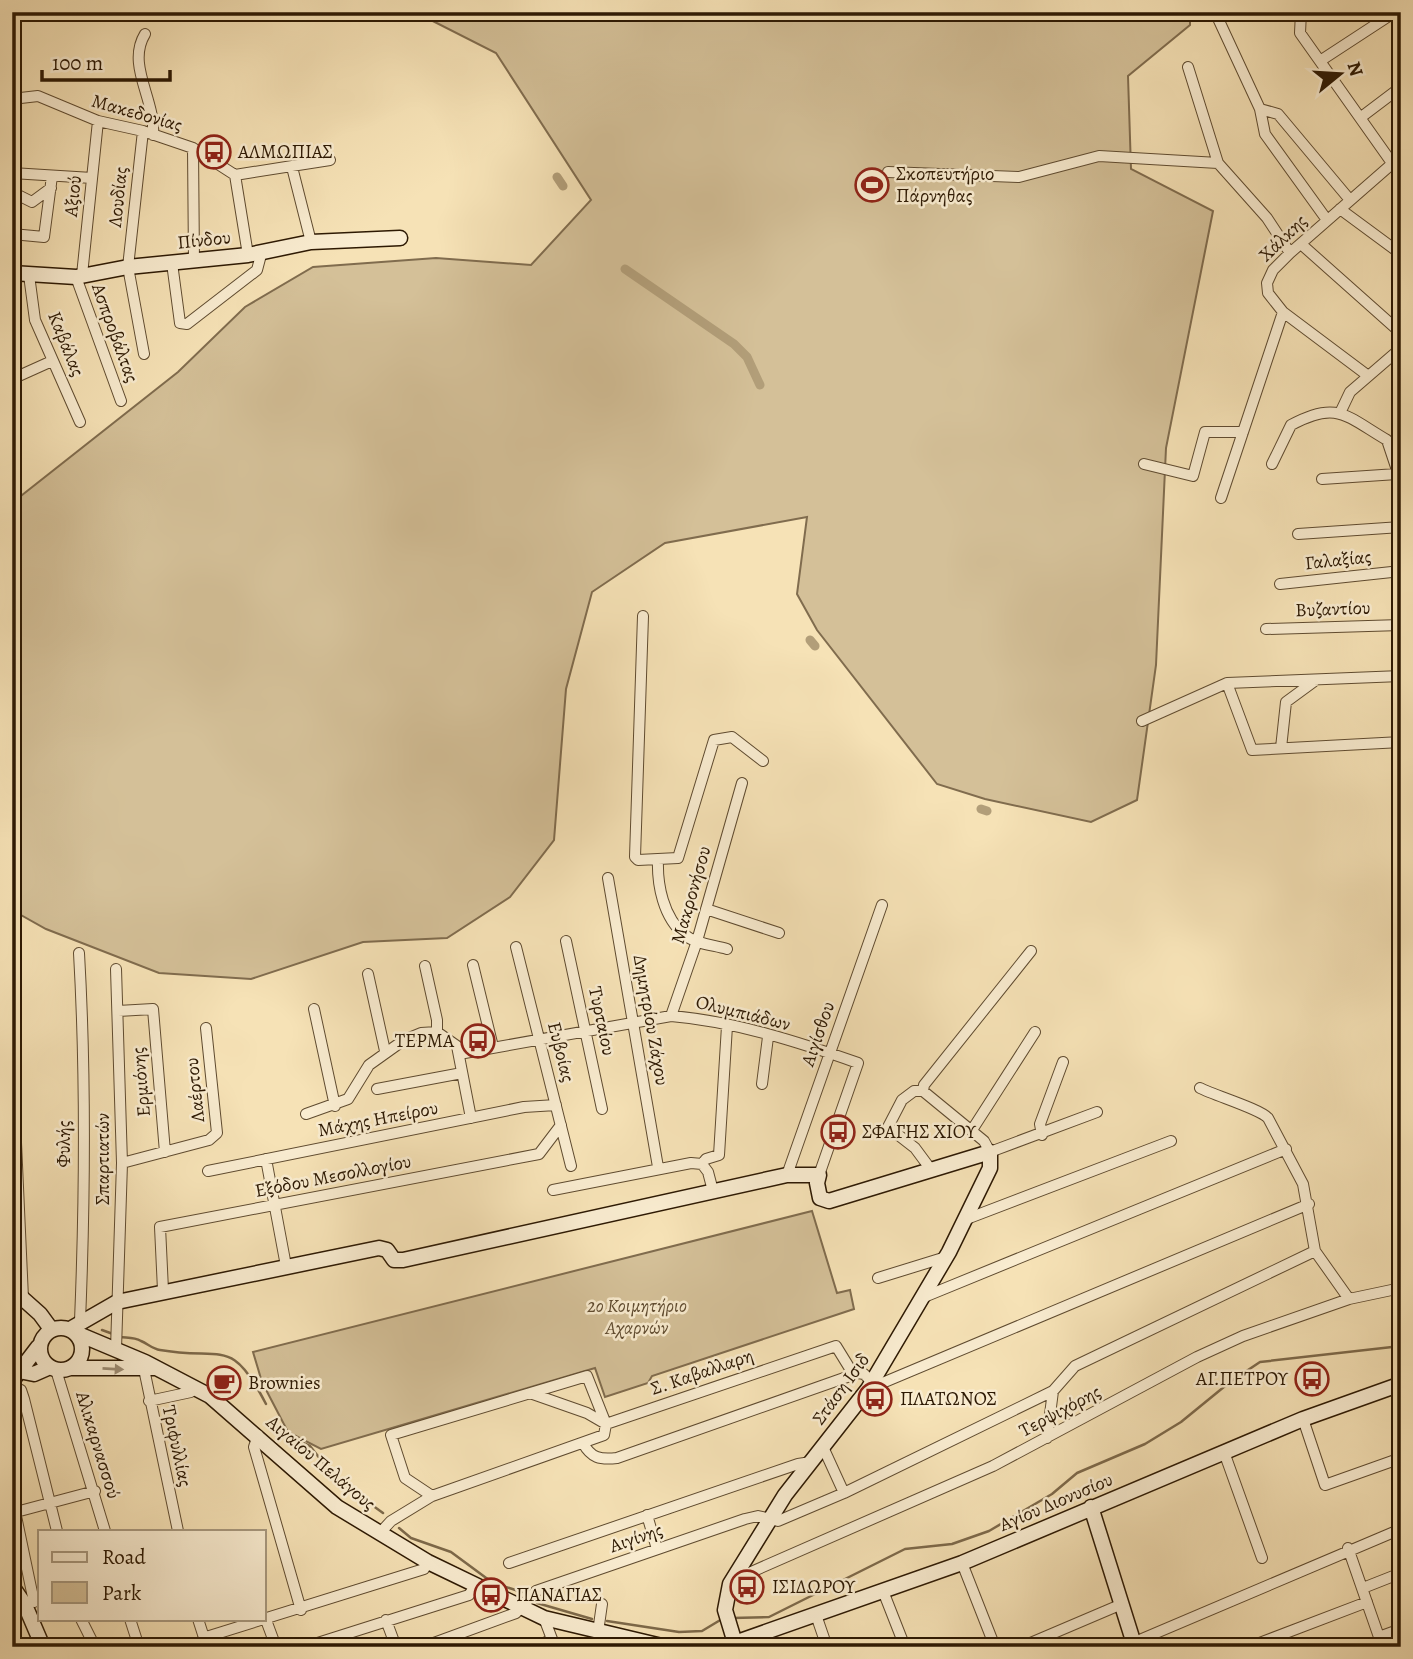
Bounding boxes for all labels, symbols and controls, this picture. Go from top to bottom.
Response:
scale bar [42,38,170,82]
north arrow [1304,38,1374,108]
text: 100 m [52,49,103,77]
text: N [1341,58,1370,80]
street label: Μακεδονίας [89,88,185,138]
bus stop icon: ΑΛΜΩΠΙΑΣ [195,133,233,171]
place label: ΑΛΜΩΠΙΑΣ [237,139,333,165]
place label: Σκοπευτήριο Πάρνηθας [896,161,994,209]
street label: Λουδίας [102,165,134,229]
sports icon: Σκοπευτήριο Πάρνηθας [853,166,891,204]
street label: Αξιού [58,174,88,219]
street label: Χάλκης [1253,208,1313,267]
street label: Πίνδου [176,224,232,256]
street label: Ασπροβάλτας [85,279,145,386]
street label: Καβάλας [41,308,91,380]
street label: Γαλαξίας [1304,544,1373,576]
street label: Βυζαντίου [1295,595,1371,623]
street label: Μακρονήσου [665,843,717,947]
street label: Δημητρίου Ζάχου [627,953,675,1087]
street label: Τυρταίου [582,984,622,1058]
street label: Ολυμπιάδων [693,989,793,1037]
street label: Αιγίσθου [794,998,841,1071]
street label: Ευβοίας [541,1019,581,1085]
bus stop icon: ΤΕΡΜΑ [459,1022,497,1060]
place label: ΤΕΡΜΑ [395,1028,455,1054]
street label: Ερμιόνης [125,1046,157,1118]
street label: Λαέρτου [179,1056,211,1125]
street label: Μάχης Ηπείρου [316,1095,440,1143]
street label: Σπαρτιατών [90,1113,116,1205]
bus stop icon: ΣΦΑΓΗΣ ΧΙΟΥ [819,1113,857,1151]
place label: ΣΦΑΓΗΣ ΧΙΟΥ [862,1119,977,1145]
street label: Φυλής [51,1120,77,1168]
street label: Εξόδου Μεσολλογίου [253,1148,413,1204]
park label: 2ο Κοιμητήριο Αχαρνών [586,1293,687,1341]
street label: Σ. Καβαλλαρη [647,1342,757,1402]
street label: Στάση Ισιδ [806,1348,876,1430]
bus stop icon: ΑΓ.ΠΕΤΡΟΥ [1293,1360,1331,1398]
one-way arrow [102,1363,124,1374]
cafe icon: Brownies [205,1364,243,1402]
place label: ΑΓ.ΠΕΤΡΟΥ [1195,1366,1289,1392]
place label: Brownies [248,1370,321,1396]
street label: Τερψιχόρης [1015,1379,1105,1443]
bus stop icon: ΠΛΑΤΩΝΟΣ [856,1380,894,1418]
place label: ΠΛΑΤΩΝΟΣ [900,1386,997,1412]
street label: Αλικαρνασσού [69,1387,127,1502]
street label: Τριφυλλίας [156,1403,198,1489]
street label: Αιγαίου Πελάγους [260,1409,381,1517]
street label: Αγίου Διονυσίου [994,1466,1117,1538]
street label: Αιγίνης [605,1517,666,1559]
legend [38,1530,266,1620]
text: Road [102,1543,146,1571]
bus stop icon: ΙΣΙΔΩΡΟΥ [728,1568,766,1606]
place label: ΙΣΙΔΩΡΟΥ [772,1574,856,1600]
bus stop icon: ΠΑΝΑΓΙΑΣ [472,1576,510,1614]
text: Park [102,1579,142,1607]
place label: ΠΑΝΑΓΙΑΣ [516,1582,602,1608]

